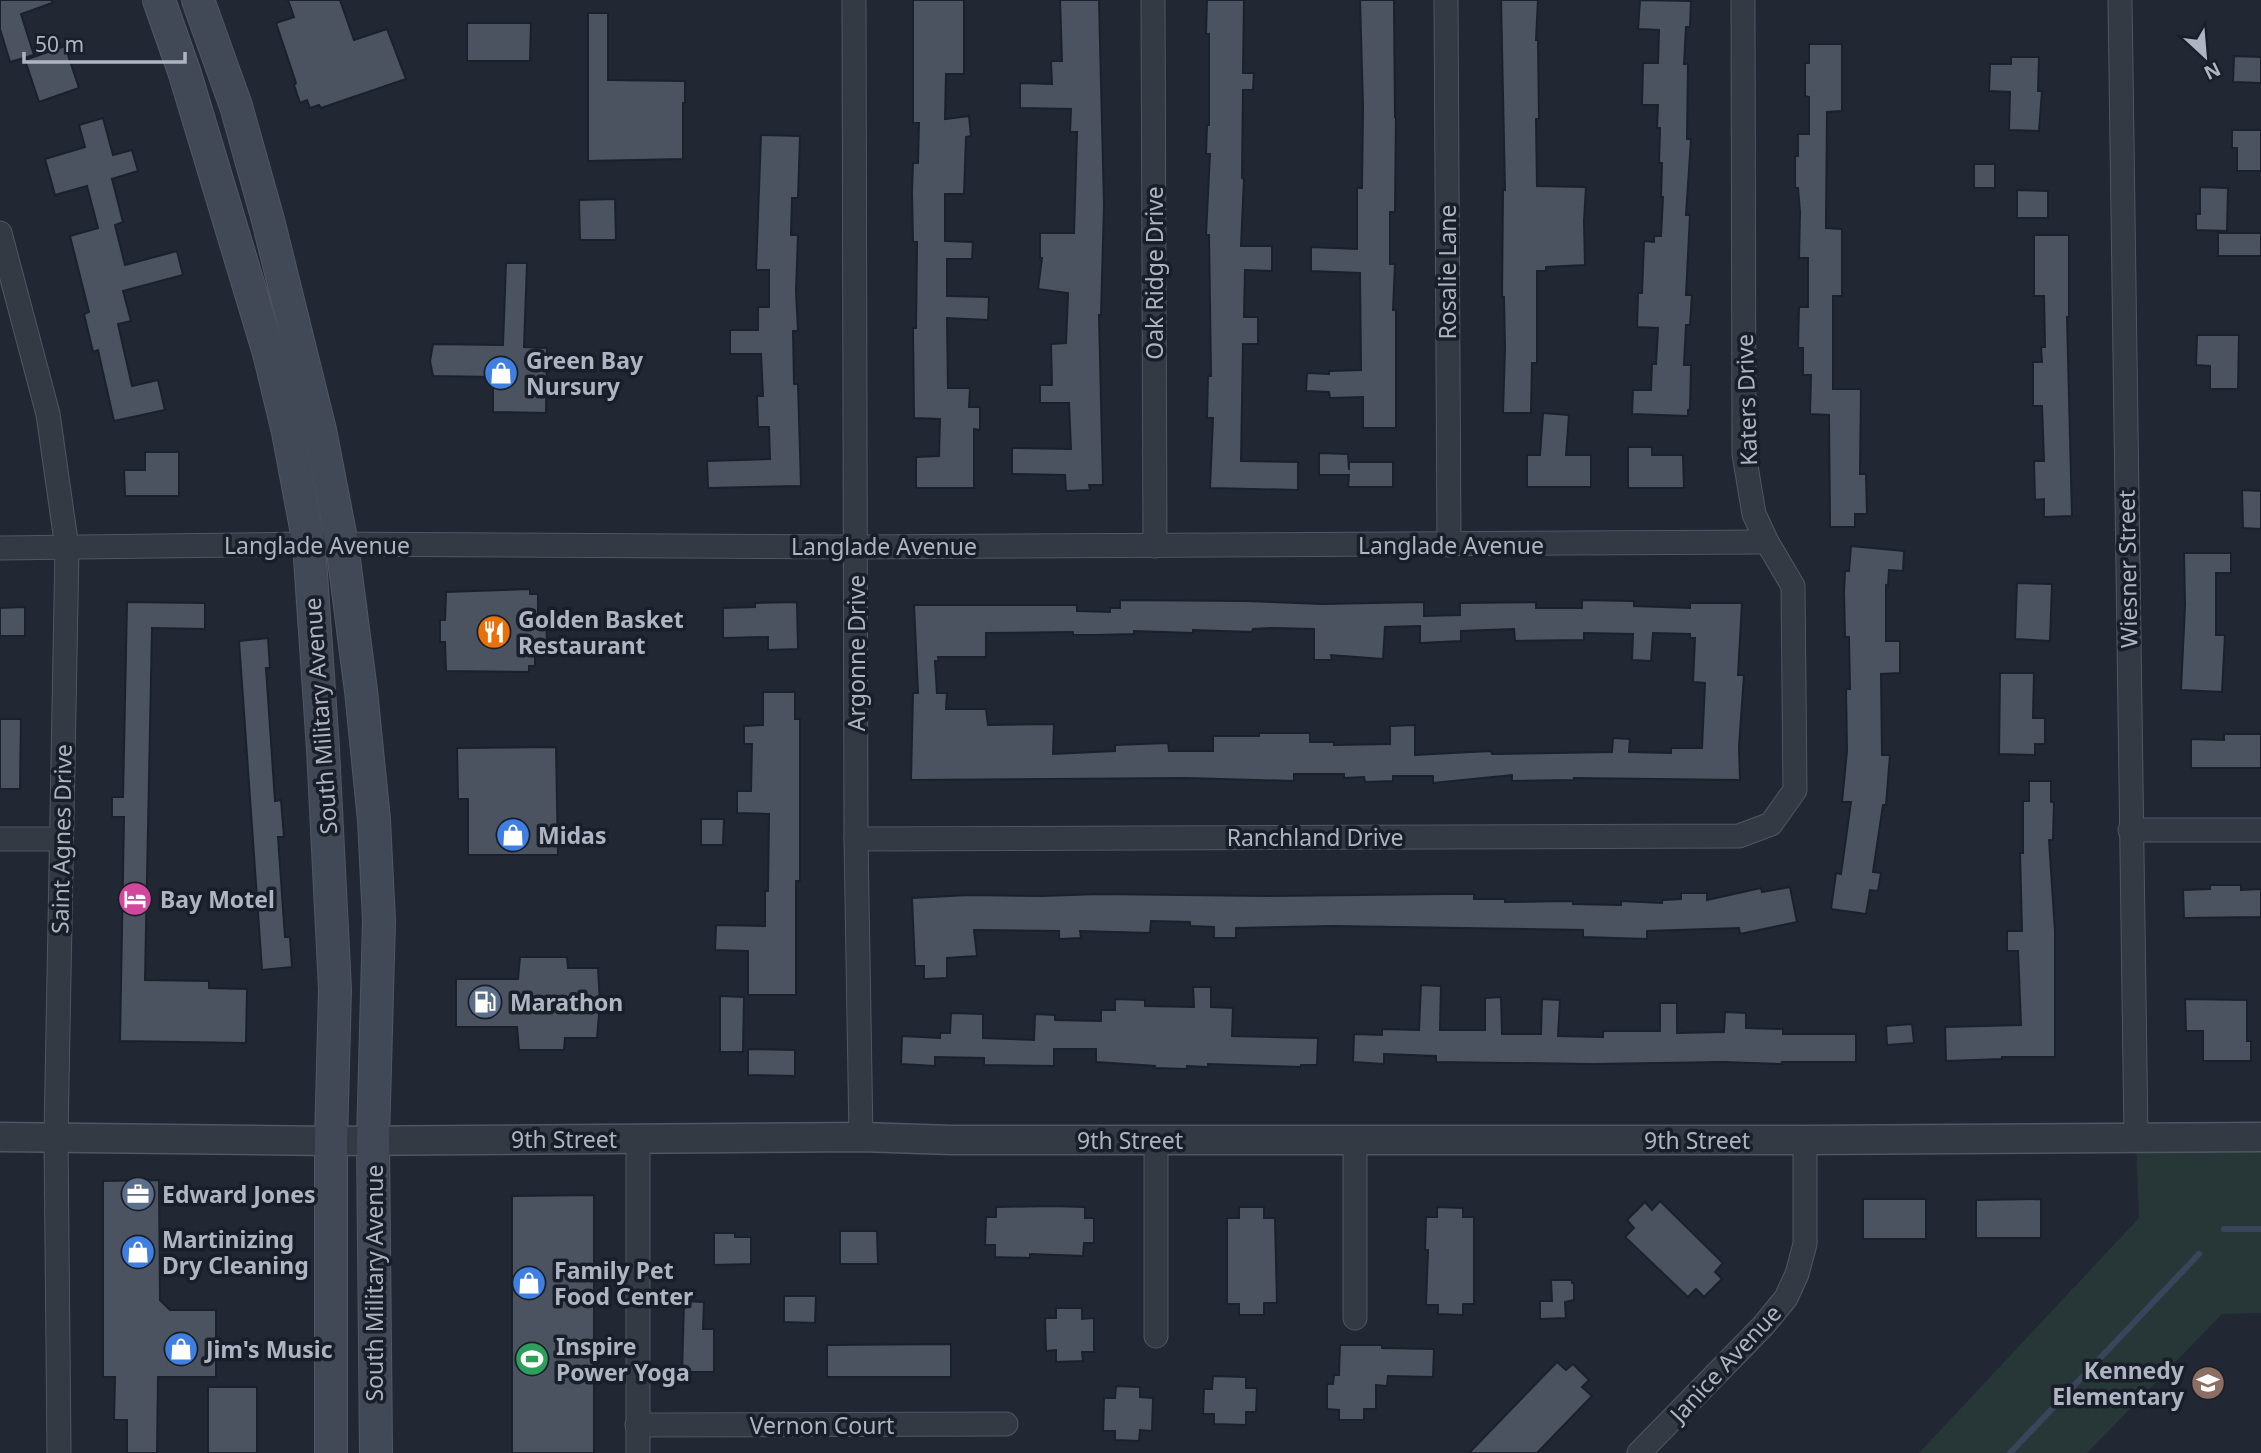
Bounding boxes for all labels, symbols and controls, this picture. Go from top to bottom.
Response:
scale bar [24,21,186,65]
north arrow [2170,21,2240,91]
text: 50 m [35,30,84,58]
text: N [2200,56,2225,86]
street label: Oak Ridge Drive [1138,186,1170,360]
street label: Rosalie Lane [1431,204,1463,340]
street label: Katers Drive [1728,334,1764,466]
place label: Green Bay Nursury [526,344,644,402]
shop icon: Green Bay Nursury [482,354,520,392]
street label: Wiesner Street [2110,490,2144,648]
street label: Langlade Avenue [224,529,410,561]
street label: Langlade Avenue [1358,529,1544,561]
street label: Langlade Avenue [791,530,977,562]
street label: Argonne Drive [840,575,872,731]
street label: South Military Avenue [296,597,344,835]
place label: Golden Basket Restaurant [518,603,684,661]
restaurant icon: Golden Basket Restaurant [475,613,513,651]
street label: Saint Agnes Drive [43,744,79,934]
shop icon: Midas [494,816,532,854]
place label: Midas [538,819,606,851]
street label: Ranchland Drive [1227,821,1403,853]
hotel icon: Bay Motel [116,880,154,918]
place label: Bay Motel [160,883,275,915]
fuel station icon: Marathon [466,983,504,1021]
place label: Marathon [510,986,623,1018]
street label: 9th Street [511,1123,617,1155]
street label: 9th Street [1077,1124,1183,1156]
street label: 9th Street [1644,1124,1750,1156]
street label: South Military Avenue [358,1164,390,1402]
office icon: Edward Jones [119,1175,157,1213]
place label: Edward Jones [162,1178,315,1210]
place label: Martinizing Dry Cleaning [162,1223,309,1281]
shop icon: Martinizing Dry Cleaning [119,1233,157,1271]
place label: Family Pet Food Center [554,1254,693,1312]
shop icon: Family Pet Food Center [510,1264,548,1302]
street label: Janice Avenue [1661,1297,1788,1430]
shop icon: Jim's Music [162,1330,200,1368]
place label: Inspire Power Yoga [556,1330,690,1388]
place label: Jim's Music [204,1333,333,1365]
sports icon: Inspire Power Yoga [513,1340,551,1378]
place label: Kennedy Elementary [2052,1354,2185,1412]
school or university icon: Kennedy Elementary [2189,1364,2227,1402]
street label: Vernon Court [750,1409,894,1441]

